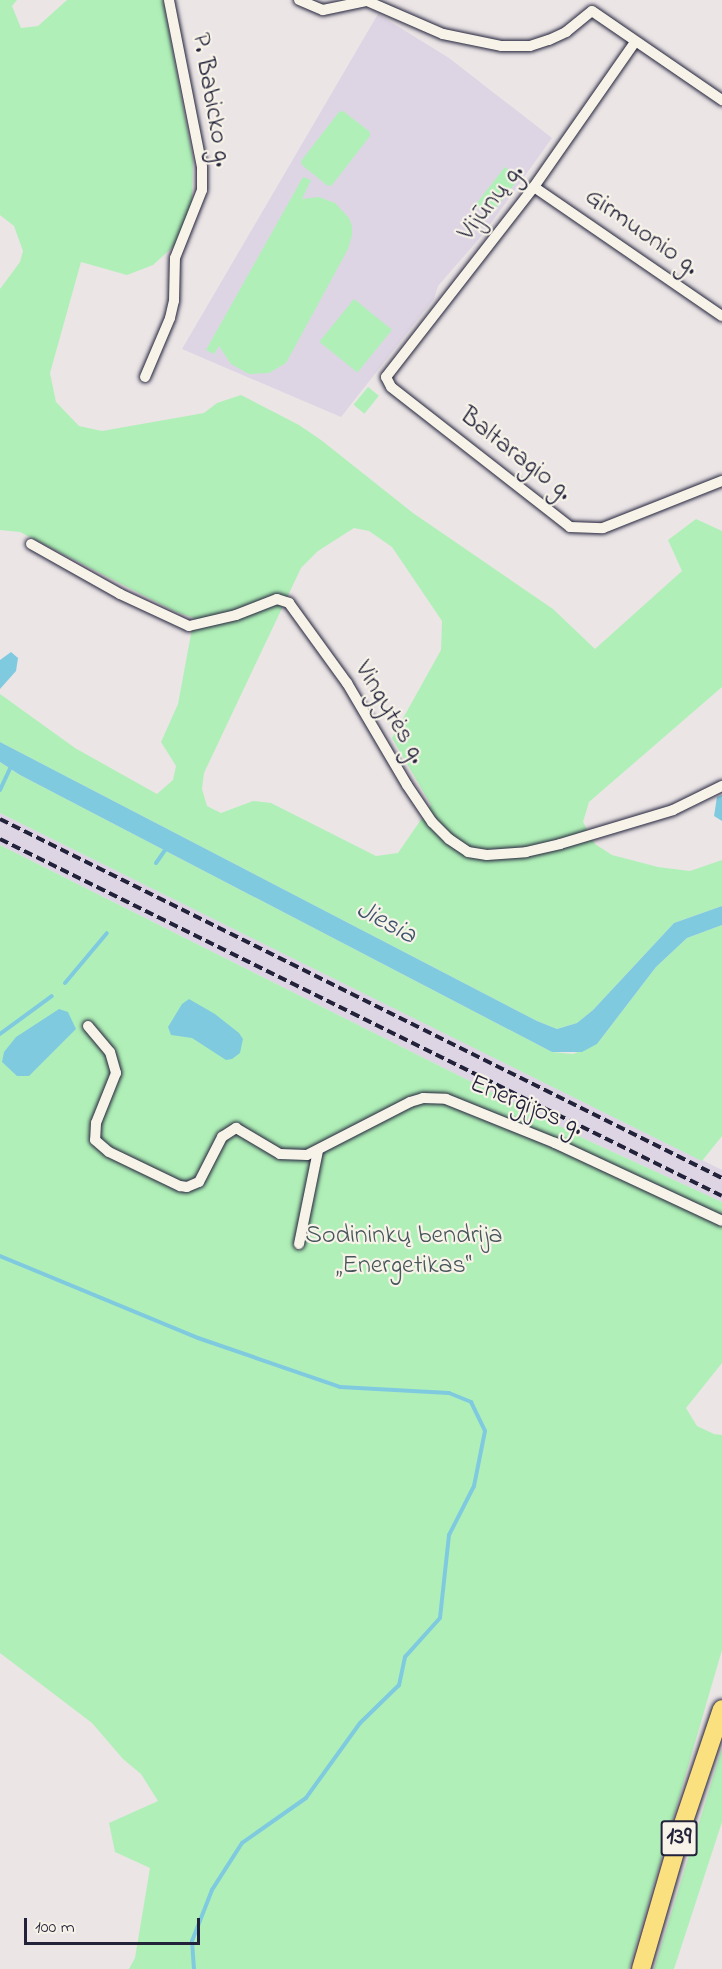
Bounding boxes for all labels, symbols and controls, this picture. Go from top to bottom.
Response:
street label: P. Babicko g. [183,31,237,169]
street label: Vijūnų g. [452,158,532,248]
street label: Girmuonio g. [578,182,704,284]
street label: Baltaragio g. [453,401,577,509]
street label: Vingytės g. [346,656,432,770]
water label: Jiesia [350,894,422,952]
street label: Energijos g. [465,1069,587,1145]
park label: Sodininkų bendrija „Energetikas“ [305,1221,503,1282]
road number: 139 [660,1817,698,1859]
scale bar [27,1906,202,1944]
text: 100 m [35,1915,75,1941]

